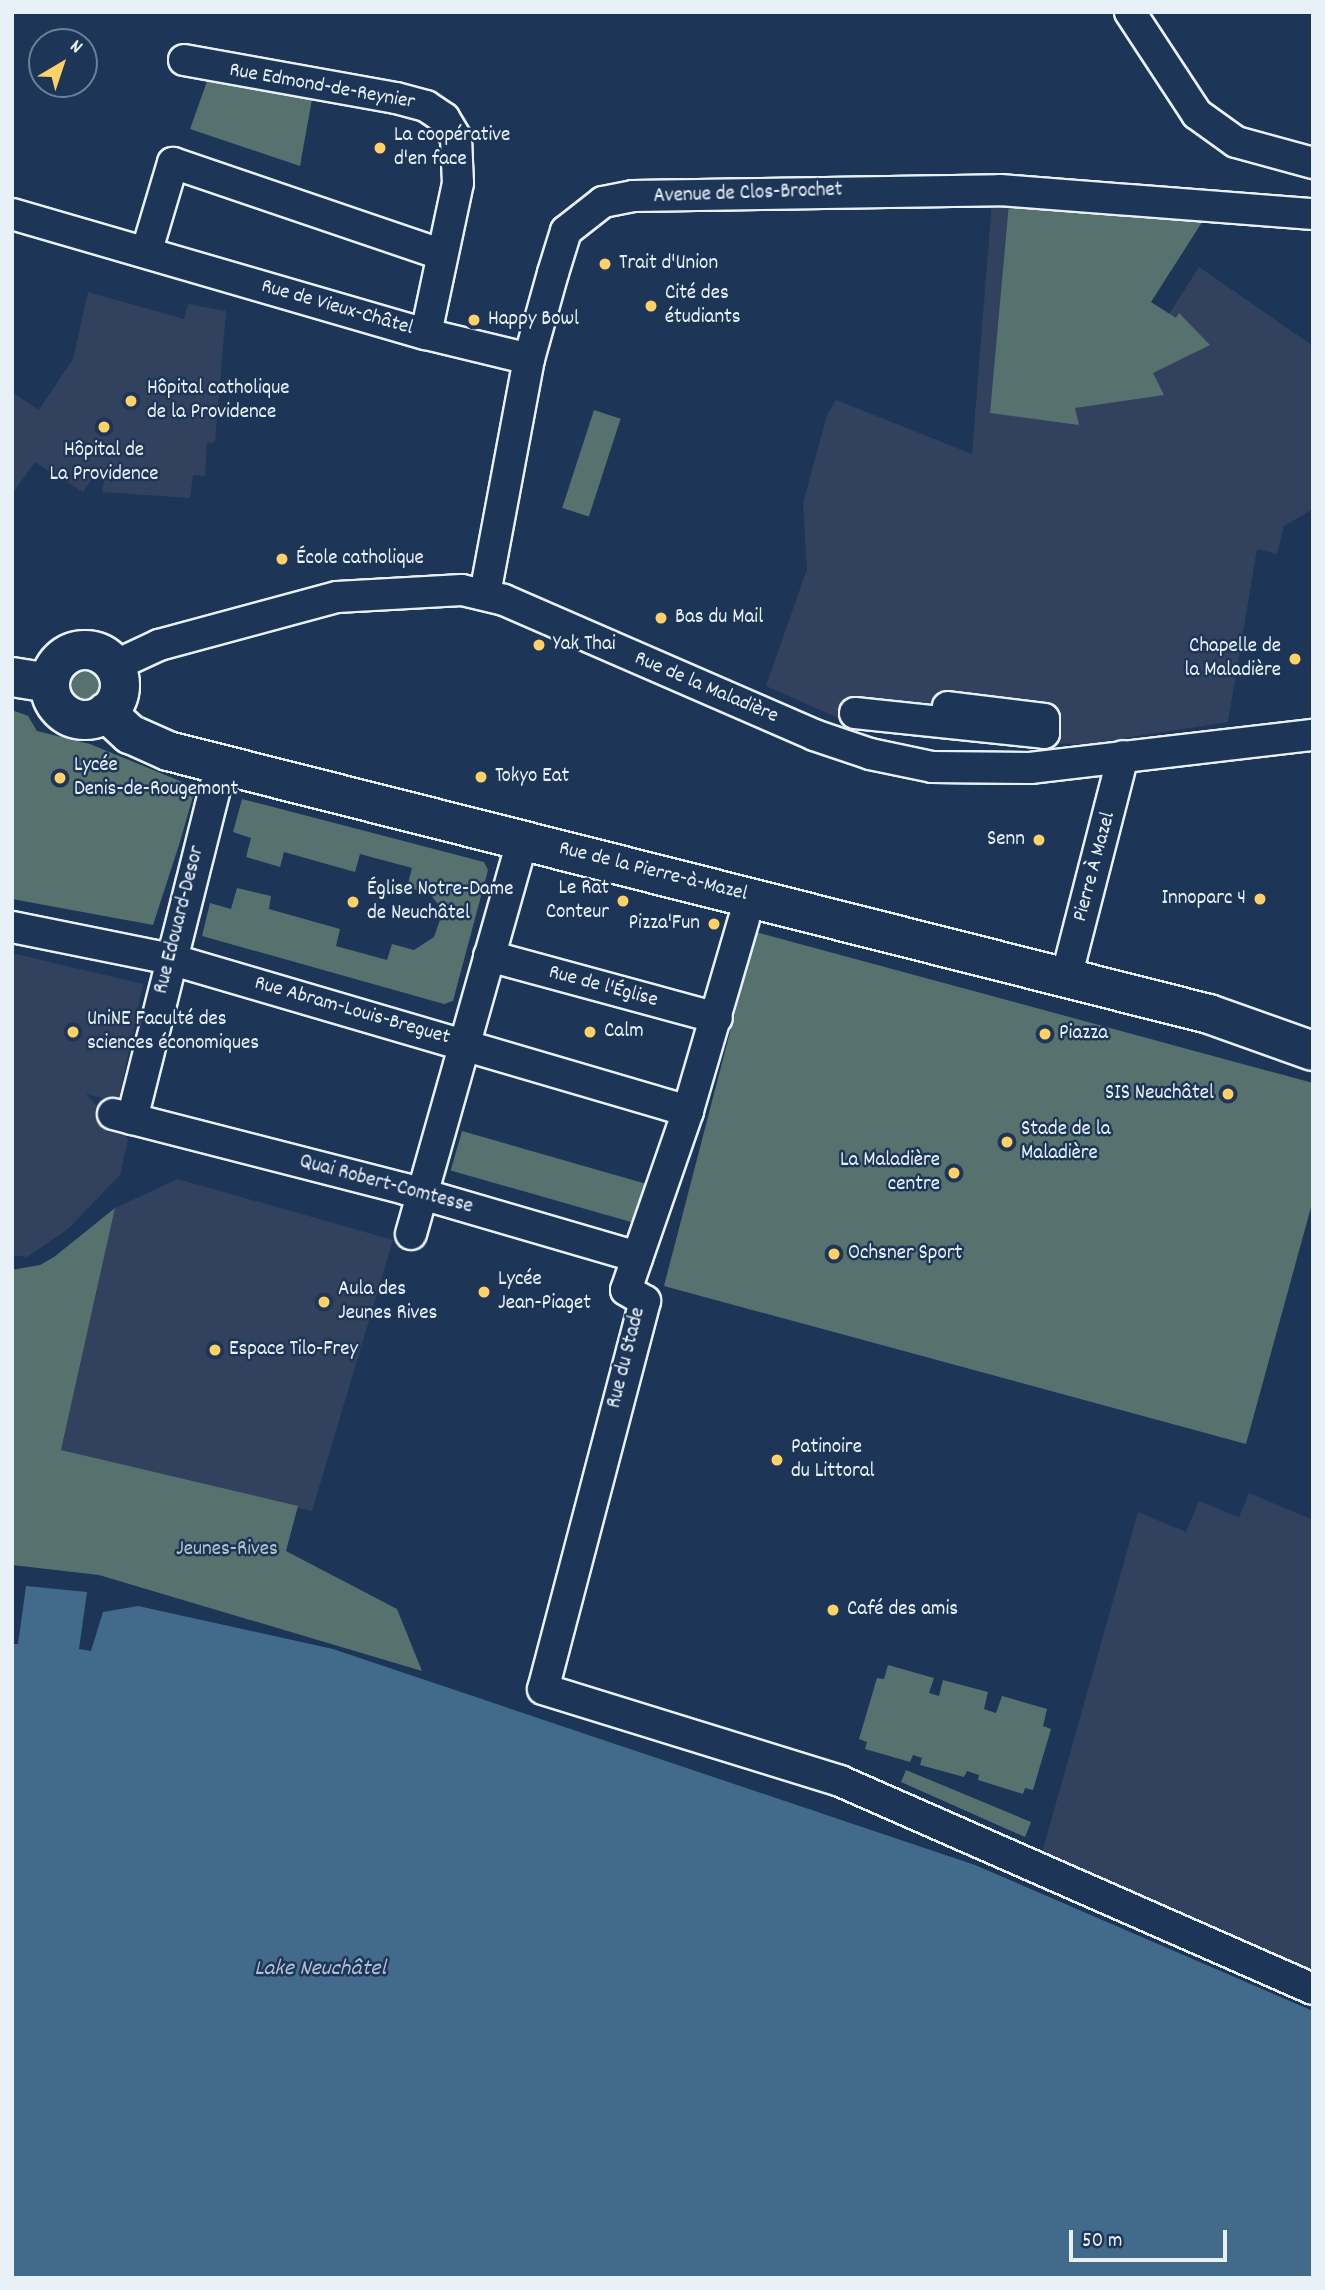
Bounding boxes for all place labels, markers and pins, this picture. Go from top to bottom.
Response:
place label: La coopérative d'en face [394,123,510,173]
marker: La coopérative d'en face [372,140,388,156]
place label: Trait d'Union [619,251,718,277]
marker: Trait d'Union [597,256,613,272]
place label: Cité des étudiants [665,281,741,331]
marker: Cité des étudiants [643,298,659,314]
place label: Happy Bowl [488,307,579,333]
marker: Happy Bowl [466,312,482,328]
place label: Hôpital catholique de la Providence [147,376,290,426]
marker: Hôpital catholique de la Providence [121,391,141,411]
marker: Hôpital de La Providence [96,419,112,435]
place label: Hôpital de La Providence [50,438,158,488]
place label: École catholique [296,546,424,572]
marker: École catholique [274,551,290,567]
place label: Bas du Mail [675,605,763,631]
marker: Bas du Mail [653,610,669,626]
place label: Yak Thai [553,632,616,658]
place label: Chapelle de la Maladière [1185,634,1281,684]
marker: Yak Thai [531,637,547,653]
marker: Chapelle de la Maladière [1287,651,1303,667]
place label: Lycée Denis-de-Rougemont [74,753,238,803]
place label: Tokyo Eat [495,764,569,790]
marker: Tokyo Eat [473,769,489,785]
marker: Lycée Denis-de-Rougemont [52,770,68,786]
place label: Senn [987,827,1025,853]
marker: Senn [1031,832,1047,848]
place label: Le Rat Conteur [546,876,609,926]
place label: Église Notre-Dame de Neuchâtel [367,877,513,927]
place label: Innoparc 4 [1161,886,1246,912]
marker: Innoparc 4 [1252,891,1268,907]
marker: Le Rat Conteur [615,893,631,909]
marker: Église Notre-Dame de Neuchâtel [345,894,361,910]
place label: Pizza'Fun [629,911,700,937]
marker: Pizza'Fun [706,916,722,932]
place label: UniNE Faculté des sciences économiques [87,1007,259,1057]
place label: Calm [604,1019,644,1045]
place label: Piazza [1059,1021,1108,1047]
marker: UniNE Faculté des sciences économiques [65,1024,81,1040]
marker: Calm [582,1024,598,1040]
marker: Piazza [1037,1026,1053,1042]
place label: SIS Neuchâtel [1105,1081,1214,1107]
marker: SIS Neuchâtel [1220,1086,1236,1102]
place label: Stade de la Maladière [1021,1117,1111,1167]
marker: Stade de la Maladière [999,1134,1015,1150]
place label: La Maladière centre [840,1148,940,1198]
marker: La Maladière centre [946,1165,962,1181]
place label: Ochsner Sport [848,1241,962,1267]
marker: Ochsner Sport [826,1246,842,1262]
place label: Lycée Jean-Piaget [498,1267,591,1317]
place label: Aula des Jeunes Rives [338,1277,437,1327]
marker: Lycée Jean-Piaget [476,1284,492,1300]
marker: Aula des Jeunes Rives [316,1294,332,1310]
place label: Espace Tilo-Frey [229,1337,358,1363]
marker: Espace Tilo-Frey [207,1342,223,1358]
place label: Patinoire du Littoral [791,1435,875,1485]
marker: Patinoire du Littoral [769,1452,785,1468]
place label: Café des amis [847,1597,958,1623]
marker: Café des amis [825,1602,841,1618]

